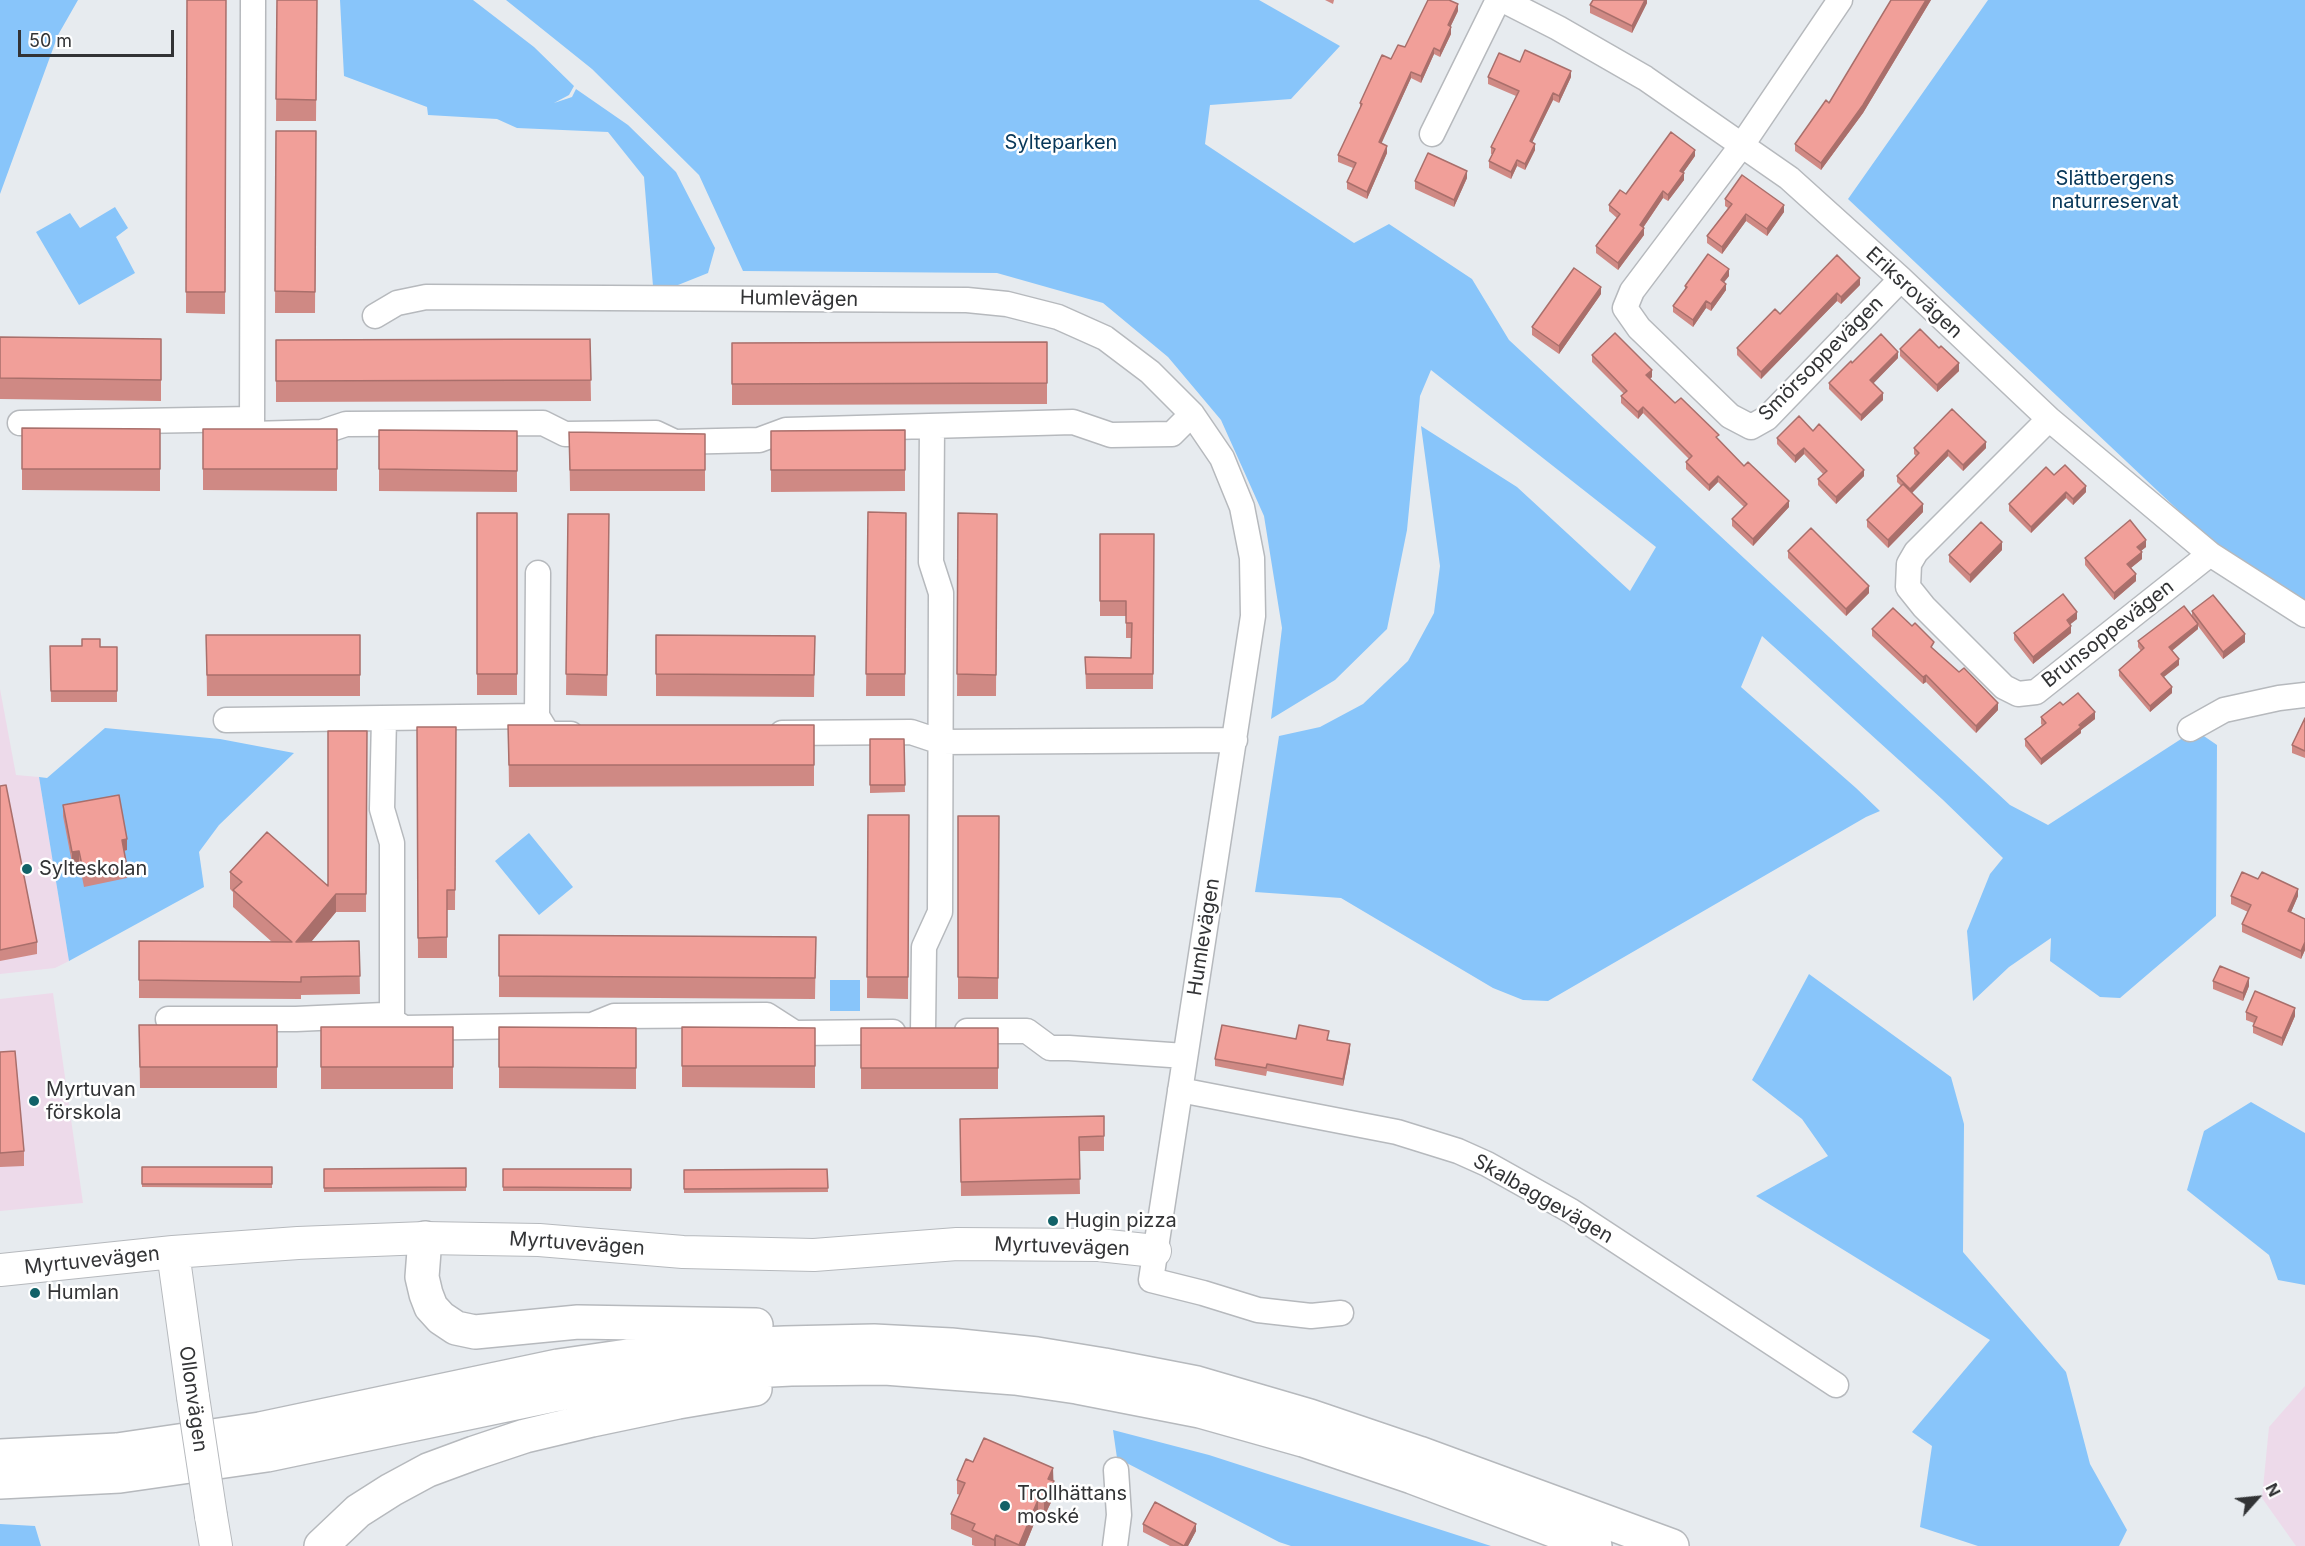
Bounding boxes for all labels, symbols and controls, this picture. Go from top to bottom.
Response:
scale bar [21,18,177,56]
text: 50 m [29,30,72,51]
park label: Sylteparken [1005,131,1117,155]
park label: Slättbergens naturreservat [2051,167,2179,214]
street label: Eriksrovägen [1861,242,1967,344]
street label: Humlevägen [740,286,858,312]
street label: Smörsoppevägen [1754,292,1888,426]
street label: Brunsoppevägen [2037,575,2179,693]
place label: Sylteskolan [39,857,147,881]
marker: Sylteskolan [20,862,34,876]
street label: Humlevägen [1183,877,1225,997]
place label: Myrtuvan förskola [46,1078,136,1125]
marker: Myrtuvan förskola [27,1094,41,1108]
street label: Skalbaggevägen [1469,1149,1617,1249]
place label: Hugin pizza [1065,1209,1177,1233]
marker: Hugin pizza [1046,1214,1060,1228]
street label: Myrtuvevägen [508,1227,646,1261]
street label: Myrtuvevägen [994,1233,1130,1261]
street label: Myrtuvevägen [23,1242,161,1280]
place label: Humlan [47,1281,119,1305]
marker: Humlan [28,1286,42,1300]
street label: Ollonvägen [174,1345,212,1453]
north arrow [2227,1468,2287,1528]
text: N [2261,1480,2285,1500]
place label: Trollhättans moské [1017,1482,1127,1529]
marker: Trollhättans moské [998,1499,1012,1513]

